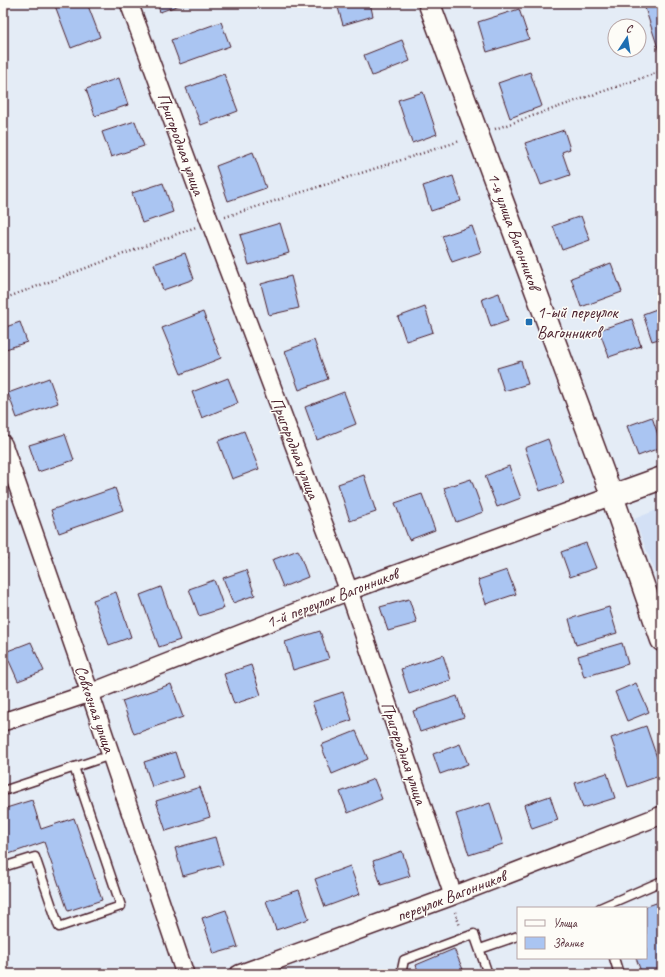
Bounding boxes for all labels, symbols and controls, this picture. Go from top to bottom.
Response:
north arrow [607,18,647,58]
text: С [625,21,635,36]
street label: Пригородная улица [153,90,210,199]
street label: 1-я улица Вагонников [483,170,546,296]
place label: 1-ый переулок Вагонников [537,302,619,343]
marker: 1-ый переулок Вагонников [524,317,534,327]
street label: Пригородная улица [266,394,324,503]
street label: 1-й переулок Вагонников [263,562,405,633]
street label: Совхозная улица [70,663,120,757]
street label: Пригородная улица [377,699,432,808]
street label: переулок Вагонников [393,864,512,926]
legend [517,907,647,959]
text: Улица [553,915,578,931]
text: Здание [553,935,584,951]

